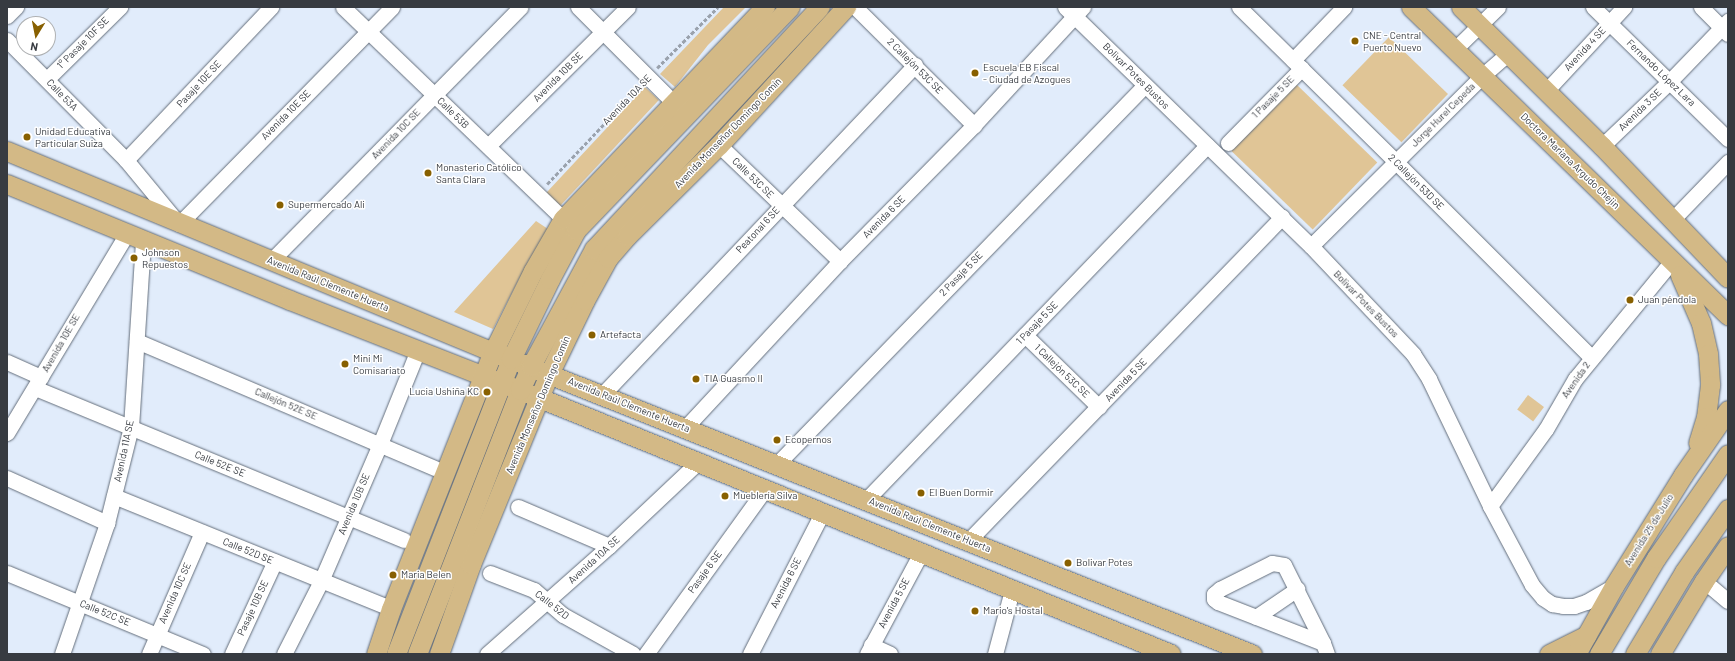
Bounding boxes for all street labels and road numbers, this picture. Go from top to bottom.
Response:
street label: 1° Pasaje 10F SE [54,14,112,72]
street label: Avenida 4 SE [1562,25,1608,73]
street label: 2 Callejón 53C SE [885,36,945,96]
street label: Fernando López Lara [1624,37,1698,109]
street label: Bolivar Potes Bustos [1100,40,1172,112]
street label: Avenida 10B SE [531,50,585,104]
street label: Pasaje 10E SE [174,58,224,110]
street label: Avenida 10A SE [600,72,654,128]
street label: 1 Pasaje 5 SE [1249,73,1297,121]
street label: Avenida Monseñor Domingo Comín [672,75,784,191]
street label: Calle 53A [44,77,80,113]
street label: Jorge Hurel Cepeda [1409,81,1477,149]
street label: Avenida 3 SE [1616,86,1664,134]
street label: Avenida 10E SE [259,88,313,142]
street label: Calle 53B [435,95,471,131]
street label: Avenida 10C SE [369,106,423,162]
street label: Doctora Mariana Argudo Chejin [1518,111,1622,211]
street label: 2 Callejón 53D SE [1386,152,1446,212]
street label: Calle 53C SE [730,155,776,201]
street label: Avenida 6 SE [860,193,908,241]
street label: Peatonal 6 SE [734,204,782,256]
street label: 2 Pasaje 5 SE [937,249,985,299]
street label: Avenida Raúl Clemente Huerta [265,254,391,314]
street label: Bolivar Potes Bustos [1331,268,1401,340]
street label: 1 Pasaje 5 SE [1014,299,1060,347]
street label: Avenida 10E SE [39,312,83,374]
street label: Avenida Monseñor Domingo Comín [503,334,573,476]
street label: 1 Callejón 53C SE [1032,342,1092,400]
street label: Avenida 5 SE [1102,356,1150,404]
street label: Avenida 2 [1559,360,1593,400]
street label: Avenida Raúl Clemente Huerta [566,375,692,435]
street label: Callejón 52E SE [253,385,319,423]
street label: Avenida 11A SE [112,419,136,483]
street label: Calle 52E SE [193,448,247,480]
street label: Avenida 10B SE [336,471,372,537]
street label: Avenida 25 de Julio [1622,492,1676,568]
street label: Avenida Raúl Clemente Huerta [867,495,993,555]
street label: Avenida 10A SE [566,534,622,586]
street label: Calle 52D SE [221,535,275,567]
street label: Pasaje 6 SE [686,548,724,596]
street label: Avenida 6 SE [768,556,804,610]
street label: Avenida 10C SE [156,561,194,625]
street label: Avenida 5 SE [876,576,912,630]
street label: Pasaje 10B SE [235,578,271,638]
street label: Calle 52D [533,588,571,622]
street label: Calle 52C SE [78,597,132,629]

